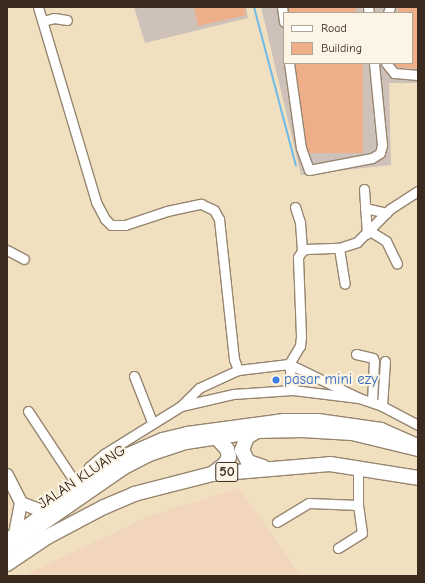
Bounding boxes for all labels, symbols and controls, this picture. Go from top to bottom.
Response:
legend [283,12,413,64]
text: Road [321,21,347,35]
text: Building [321,41,362,55]
place label: pasar mini ezy [284,371,378,389]
marker: pasar mini ezy [271,375,281,385]
street label: JALAN KLUANG [35,441,129,513]
road number: 50 [215,460,239,484]

